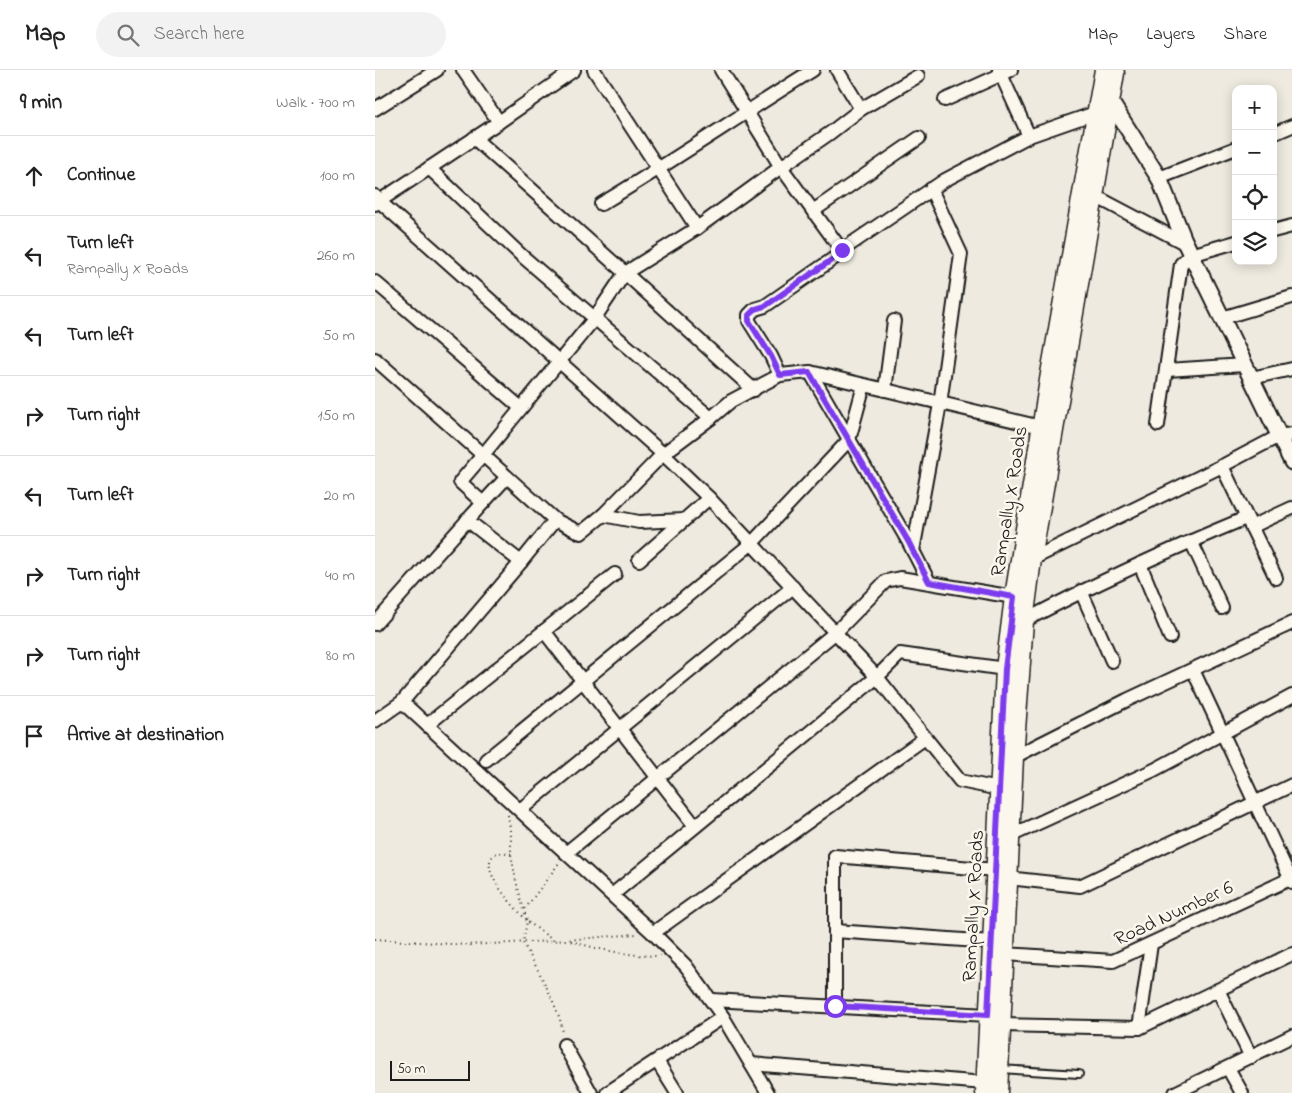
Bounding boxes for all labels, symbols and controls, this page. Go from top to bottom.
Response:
search box [96,12,446,57]
text: Map [25,17,66,52]
icon: search [114,21,142,49]
text: Search here [154,21,245,48]
text: Map [1088,22,1118,48]
text: Layers [1146,22,1196,48]
text: Share [1224,22,1267,48]
map controls [1232,85,1277,265]
button: + [1232,85,1277,130]
text: 9 min [20,88,62,118]
text: Walk · 700 m [276,91,355,115]
button: − [1232,130,1277,175]
icon: ahead [20,162,48,190]
text: Continue [67,162,135,189]
text: 100 m [320,164,355,188]
button: locate [1232,175,1277,220]
button: layers [1232,220,1277,265]
text: Turn left [67,230,134,257]
route end [831,239,854,262]
icon: left [20,242,48,270]
text: 260 m [317,244,355,268]
text: Rampally X Roads [67,257,189,281]
icon: left [20,322,48,350]
text: Turn left [67,322,134,349]
text: 50 m [323,324,355,348]
icon: right [20,402,48,430]
text: Turn right [67,402,140,429]
text: 150 m [317,404,355,428]
street label: Rampally X Roads [984,424,1037,579]
icon: left [20,482,48,510]
text: Turn left [67,482,134,509]
text: 20 m [324,484,355,508]
icon: right [20,562,48,590]
text: Turn right [67,562,140,589]
text: 40 m [325,564,355,588]
icon: right [20,642,48,670]
text: Turn right [67,642,140,669]
text: 80 m [326,644,355,668]
icon: arrive [20,722,48,750]
text: Arrive at destination [67,722,224,749]
street label: Rampally X Roads [956,829,993,983]
street label: Road Number 6 [1110,874,1239,955]
route start [824,995,847,1018]
scale bar [390,1058,470,1081]
text: 50 m [397,1059,425,1080]

